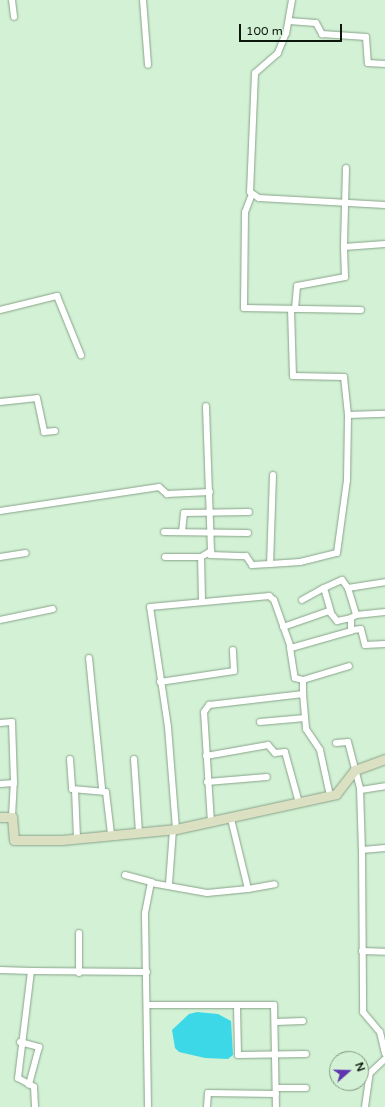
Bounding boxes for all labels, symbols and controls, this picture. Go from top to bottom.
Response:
scale bar [241,16,344,42]
text: 100 m [246,24,283,38]
north arrow [329,1051,369,1091]
text: N [352,1061,367,1073]

